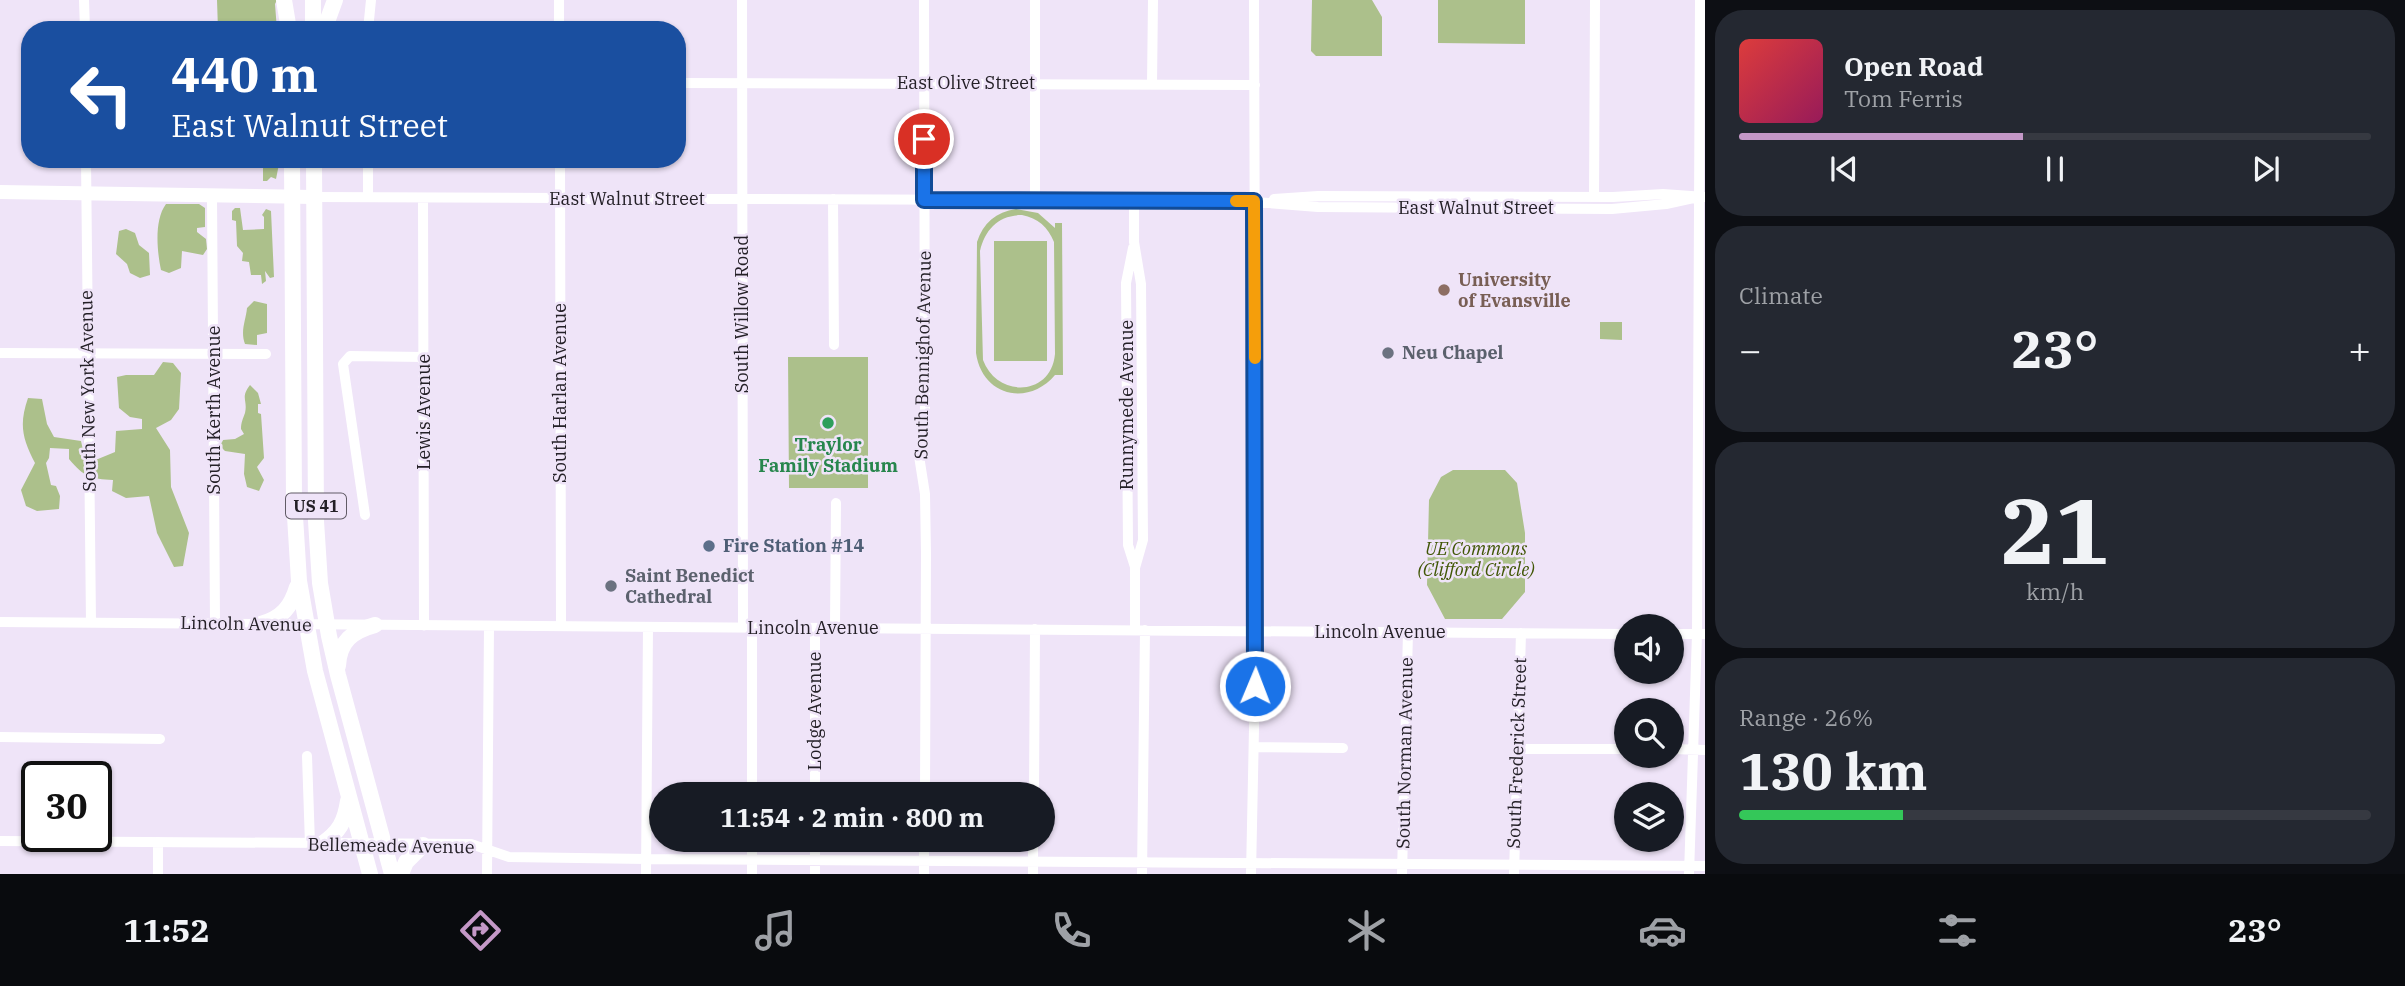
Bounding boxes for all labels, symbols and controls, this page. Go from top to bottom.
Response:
text: 440 m [171,42,318,105]
icon: left [56,49,147,140]
text: Open Road [1844,49,1983,83]
street label: East Olive Street [897,71,1035,94]
text: Tom Ferris [1844,83,1963,113]
text: East Walnut Street [171,104,448,146]
pin [894,109,954,169]
icon: arrive [905,120,943,158]
icon: previous [1825,150,1863,188]
icon: pause [2036,150,2074,188]
icon: next [2247,150,2285,188]
street label: East Walnut Street [549,187,705,210]
street label: East Walnut Street [1398,196,1554,219]
street label: South Willow Road [730,235,753,393]
street label: South Bennighof Avenue [909,250,936,460]
place label: University of Evansville [1458,268,1571,312]
text: Climate [1739,280,1823,310]
marker: University of Evansville [1436,282,1452,298]
street label: South New York Avenue [74,290,101,492]
street label: South Harlan Avenue [548,303,571,483]
text: 23° [2012,315,2098,382]
street label: Runnymede Avenue [1115,320,1138,490]
text: − [1739,325,1762,374]
text: + [2348,325,2371,374]
street label: South Kerth Avenue [202,326,225,494]
place label: Neu Chapel [1402,341,1504,364]
marker: Neu Chapel [1380,345,1396,361]
street label: Lewis Avenue [412,354,435,470]
marker: Traylor Family Stadium [820,415,836,431]
place label: Traylor Family Stadium [758,433,898,477]
text: 21 [2000,471,2110,589]
road number: US 41 [286,494,346,519]
place label: Fire Station #14 [723,534,864,557]
park label: UE Commons (Clifford Circle) [1417,537,1535,581]
marker: Fire Station #14 [701,538,717,554]
place label: Saint Benedict Cathedral [625,564,755,608]
text: km/h [2026,576,2084,606]
marker: Saint Benedict Cathedral [603,578,619,594]
street label: Lincoln Avenue [180,611,312,636]
map controls [1614,614,1684,852]
button: sound [1614,614,1684,684]
street label: Lincoln Avenue [747,616,879,639]
street label: Lincoln Avenue [1314,620,1446,643]
position arrow [1218,649,1292,723]
street label: Lodge Avenue [803,652,826,770]
street label: South Norman Avenue [1391,657,1418,849]
street label: South Frederick Street [1502,657,1531,849]
button: search [1614,698,1684,768]
text: Range · 26% [1739,702,1873,732]
text: 130 km [1739,737,1928,804]
speed limit sign: 30 [21,761,112,852]
button: layers [1614,782,1684,852]
text: 11:54 · 2 min · 800 m [720,800,984,834]
street label: Bellemeade Avenue [307,833,475,858]
icon: directions [456,906,505,955]
icon: music [751,906,800,955]
icon: phone [1047,906,1096,955]
icon: climate [1342,906,1391,955]
icon: car [1638,906,1687,955]
icon: filters [1933,906,1982,955]
text: 11:52 [123,909,210,951]
text: 23° [2228,909,2282,951]

